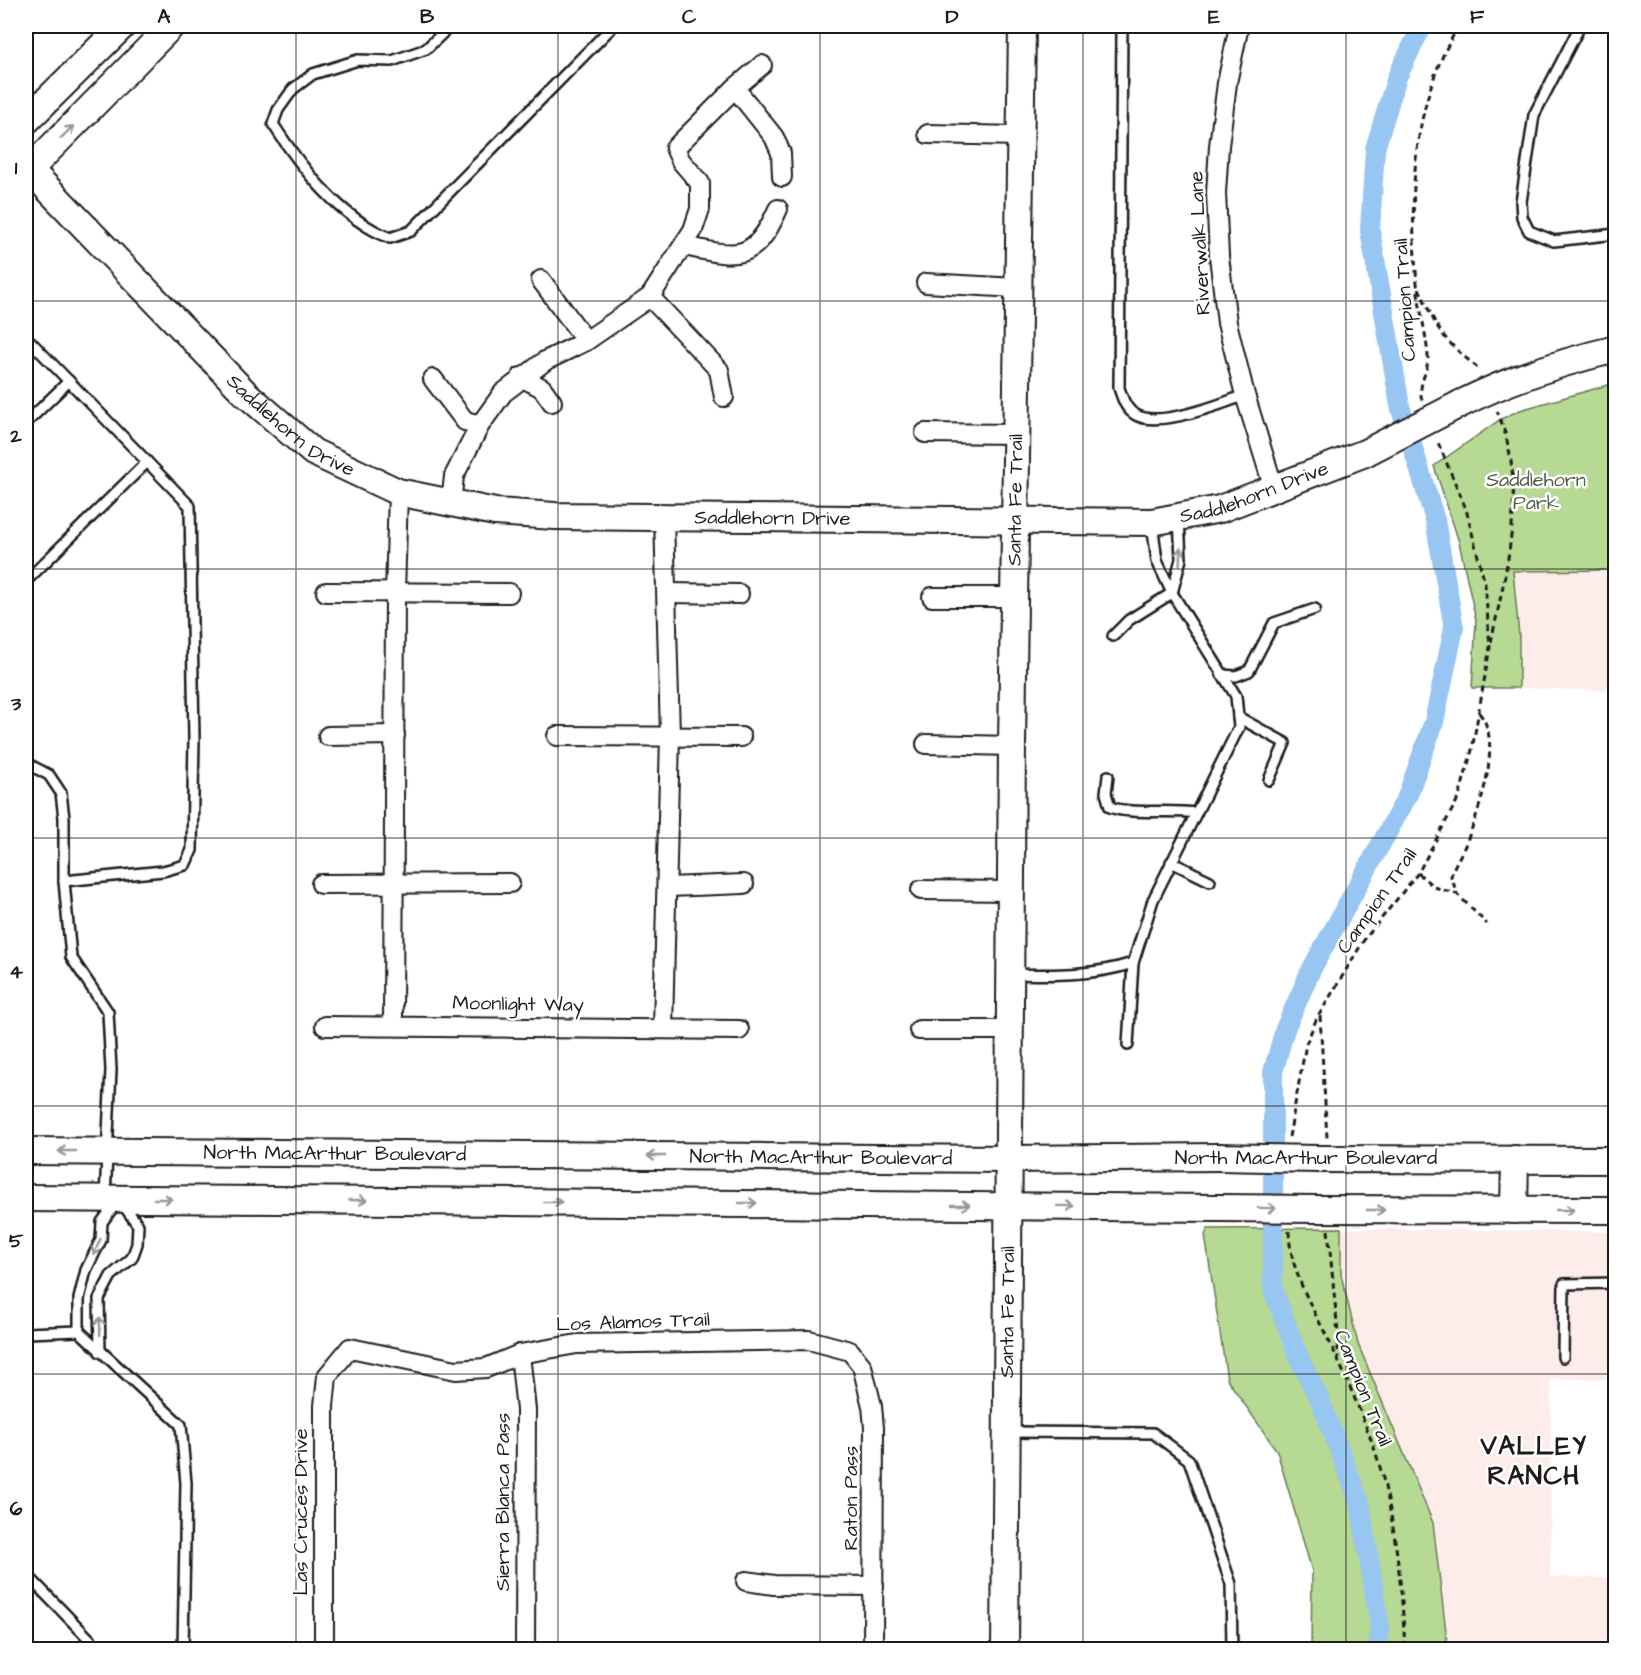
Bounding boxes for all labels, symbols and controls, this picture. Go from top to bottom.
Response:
text: A [158,3,171,31]
text: B [420,3,435,31]
text: C [682,3,697,31]
text: D [946,3,959,31]
text: E [1208,3,1220,31]
text: F [1470,3,1485,31]
one-way arrow [59,124,74,139]
text: 1 [15,154,18,182]
street label: Riverwalk Lane [1182,170,1218,316]
street label: Campion Trail [1387,238,1423,362]
street label: Saddlehorn Drive [220,368,359,484]
text: 2 [9,422,22,450]
street label: Santa Fe Trail [1001,434,1030,566]
street label: Saddlehorn Drive [1177,454,1333,530]
park label: Saddlehorn Park [1486,466,1586,517]
street label: Saddlehorn Drive [694,503,851,533]
one-way arrow [1174,546,1185,566]
text: 3 [10,690,22,718]
street label: Campion Trail [1330,843,1424,959]
text: 4 [9,958,23,986]
street label: Moonlight Way [452,989,584,1020]
street label: North MacArthur Boulevard [203,1138,467,1169]
street label: North MacArthur Boulevard [689,1142,952,1173]
street label: North MacArthur Boulevard [1175,1144,1437,1172]
one-way arrow [57,1145,77,1157]
one-way arrow [646,1150,666,1162]
one-way arrow [153,1193,173,1205]
one-way arrow [348,1194,368,1206]
one-way arrow [543,1196,563,1208]
one-way arrow [738,1197,758,1209]
one-way arrow [950,1199,970,1211]
one-way arrow [1056,1200,1076,1212]
one-way arrow [1257,1203,1277,1214]
one-way arrow [1365,1204,1385,1216]
one-way arrow [1554,1204,1574,1216]
text: 5 [9,1227,24,1255]
one-way arrow [91,1237,102,1256]
street label: Santa Fe Trail [993,1246,1022,1378]
street label: Los Alamos Trail [556,1305,710,1339]
one-way arrow [94,1316,105,1336]
street label: Campion Trail [1327,1326,1399,1450]
street label: Sierra Blanca Pass [489,1413,517,1591]
street label: Las Cruces Drive [287,1428,315,1596]
district label: VALLEY RANCH [1479,1428,1588,1494]
street label: Raton Pass [837,1446,865,1550]
text: 6 [10,1495,23,1523]

